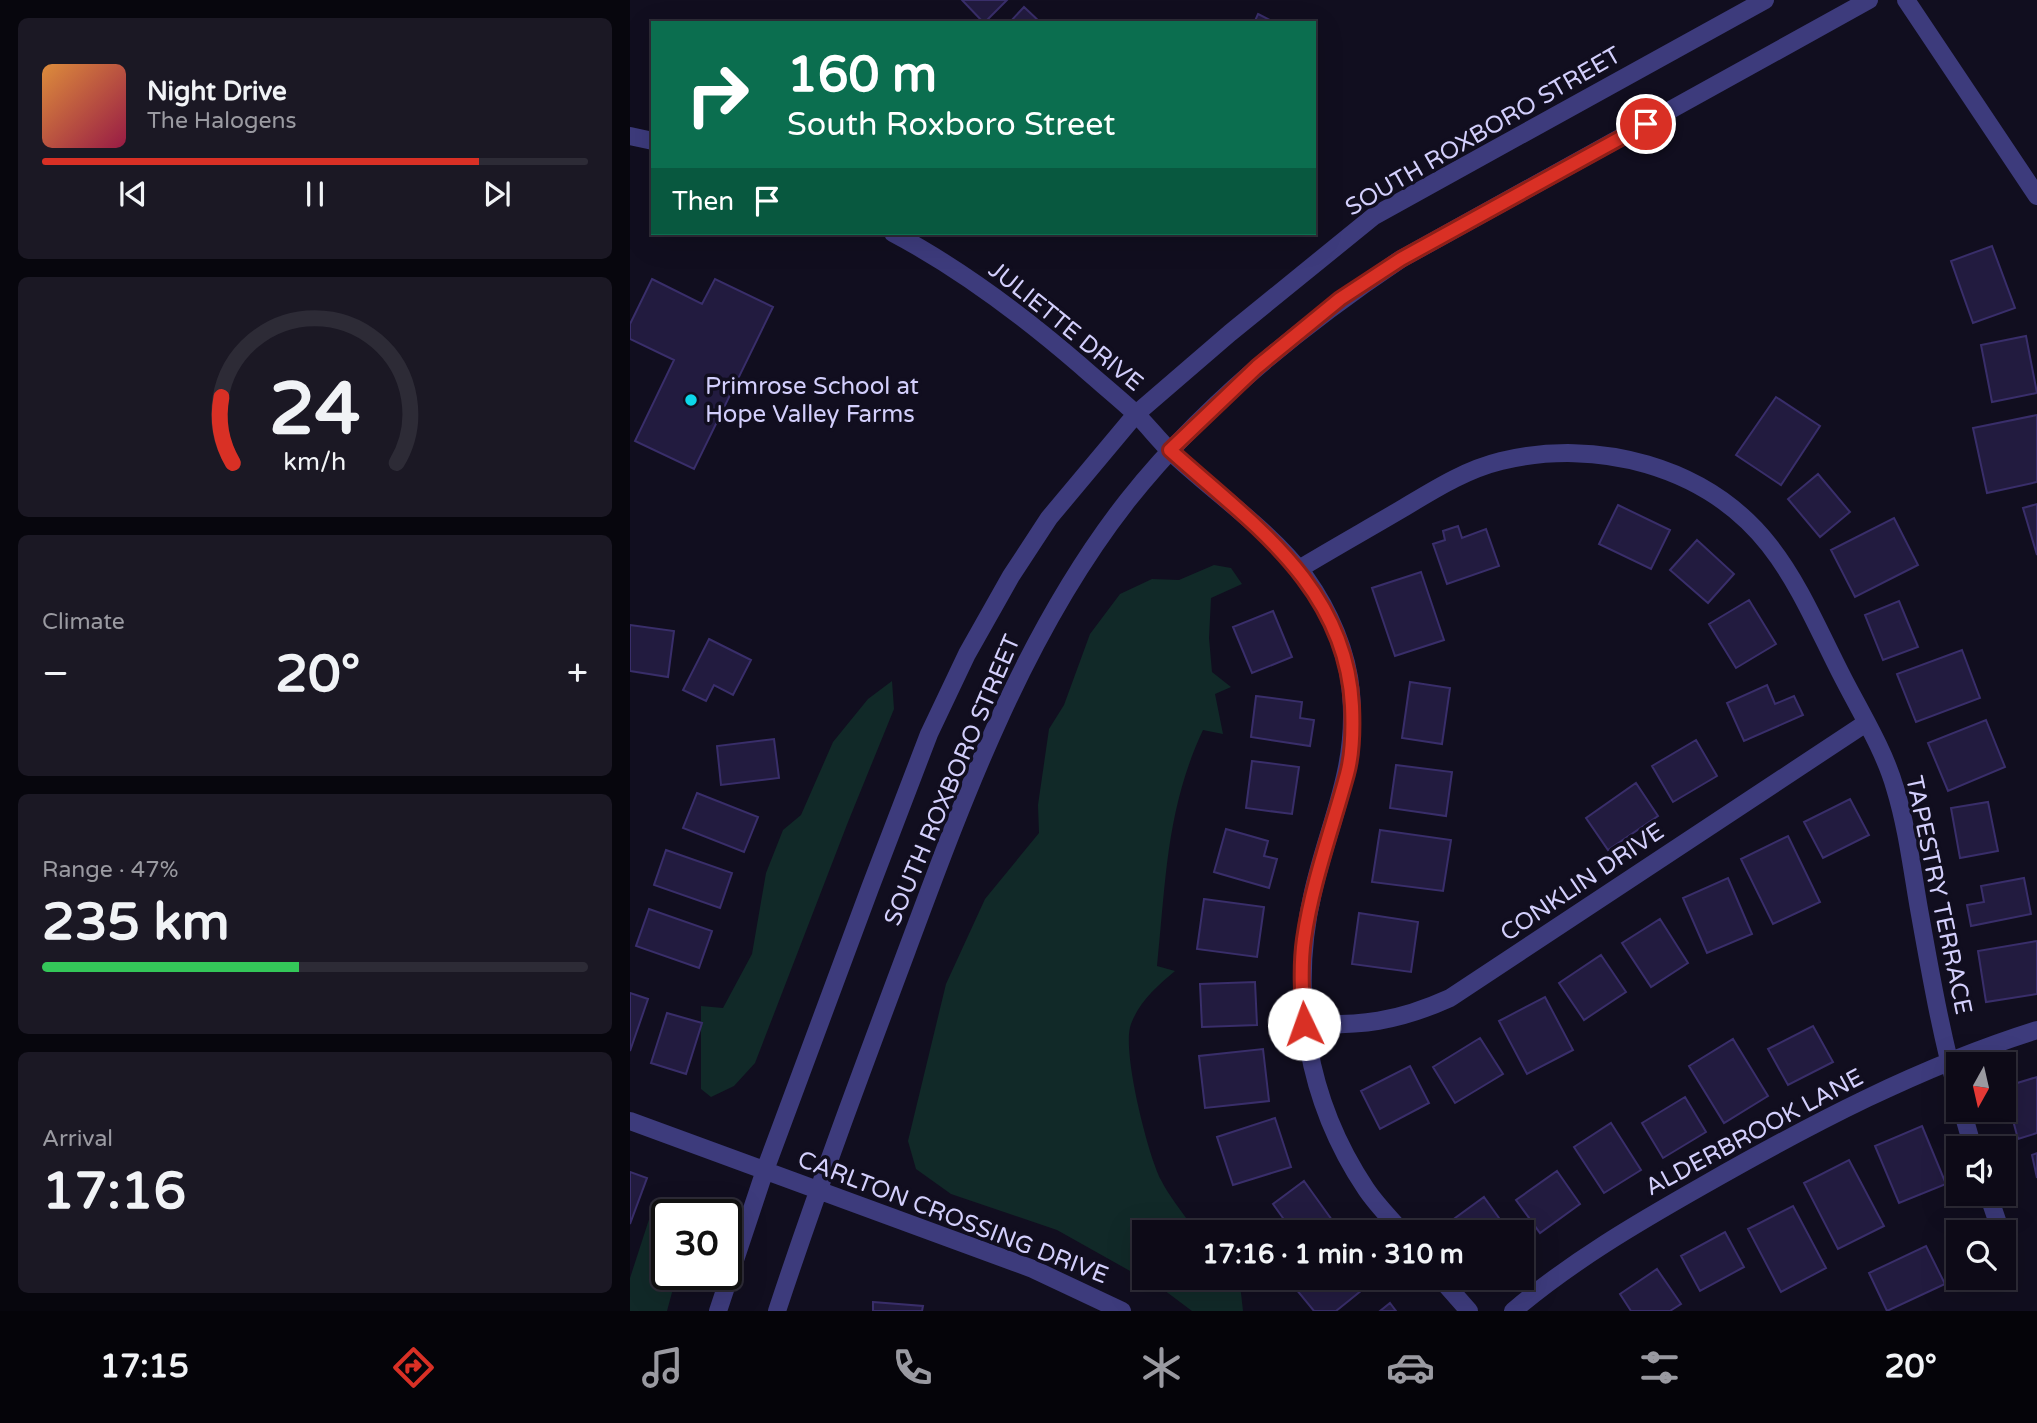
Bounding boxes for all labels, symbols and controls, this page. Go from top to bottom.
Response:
street label: SOUTH ROXBORO STREET [1340,40,1626,222]
text: 160 m [787,46,937,105]
icon: right [672,49,763,140]
text: Night Drive [147,76,287,107]
pin [1616,94,1676,154]
icon: arrive [1627,105,1665,143]
text: South Roxboro Street [787,106,1115,144]
text: The Halogens [147,107,296,135]
icon: previous [114,175,152,213]
icon: pause [296,175,334,213]
icon: next [478,175,516,213]
icon: arrive [748,182,786,220]
text: Then [672,186,734,217]
street label: JULIETTE DRIVE [983,255,1149,397]
text: 24 [269,366,361,454]
place label: Primrose School at Hope Valley Farms [705,372,919,429]
marker: Primrose School at Hope Valley Farms [683,392,699,408]
text: km/h [284,447,346,477]
text: Climate [42,608,125,636]
street label: SOUTH ROXBORO STREET [878,630,1027,930]
text: 20° [275,643,360,706]
text: − [42,651,69,697]
text: + [567,651,588,697]
street label: TAPESTRY TERRACE [1899,773,1978,1017]
street label: CONKLIN DRIVE [1495,817,1670,948]
text: Range · 47% [42,856,178,884]
text: 235 km [42,891,230,954]
position arrow [1267,987,1341,1061]
north arrow [1946,1052,2016,1122]
map controls [1946,1052,2016,1290]
street label: ALDERBROOK LANE [1640,1063,1868,1202]
text: Arrival [42,1125,113,1153]
button: sound [1946,1136,2016,1206]
street label: CARLTON CROSSING DRIVE [794,1145,1112,1290]
text: 17:16 [42,1160,186,1223]
speed limit sign: 30 [651,1199,742,1290]
button: search [1946,1220,2016,1290]
text: 17:16 · 1 min · 310 m [1202,1239,1464,1270]
icon: directions [389,1343,438,1392]
icon: music [638,1343,687,1392]
icon: phone [888,1343,937,1392]
icon: climate [1137,1343,1186,1392]
icon: car [1386,1343,1435,1392]
icon: filters [1635,1343,1684,1392]
text: 17:15 [100,1348,189,1386]
text: 20° [1884,1348,1937,1386]

